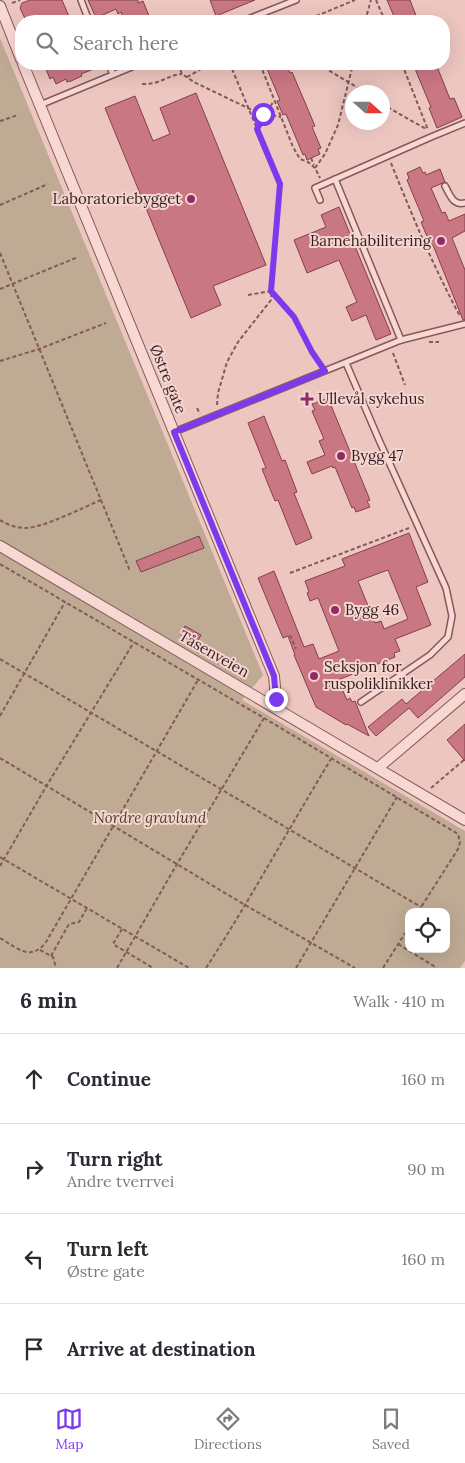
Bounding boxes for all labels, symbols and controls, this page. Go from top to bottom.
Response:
search box [15,15,450,70]
icon: search [33,29,61,57]
text: Search here [73,31,179,55]
north arrow [345,85,390,130]
route start [252,103,275,126]
place label: Laboratoriebygget [53,189,181,208]
marker: Laboratoriebygget [185,193,197,205]
place label: Barnehabilitering [310,231,432,250]
marker: Barnehabilitering [435,235,447,247]
street label: Østre gate [146,341,191,416]
place label: Ullevål sykehus [318,389,424,408]
marker: Ullevål sykehus [300,392,314,406]
place label: Bygg 47 [351,446,404,465]
marker: Bygg 47 [335,450,347,462]
place label: Bygg 46 [345,600,399,619]
marker: Bygg 46 [329,604,341,616]
street label: Tåsenveien [176,626,253,681]
place label: Seksjon for ruspoliklinikker [324,657,433,693]
marker: Seksjon for ruspoliklinikker [308,670,320,682]
route end [265,688,288,711]
park label: Nordre gravlund [94,808,207,827]
map controls [405,908,450,953]
button: locate [405,908,450,953]
text: 6 min [20,987,77,1014]
text: Walk · 410 m [353,991,445,1011]
icon: ahead [20,1065,48,1093]
text: Continue [67,1067,151,1091]
text: 160 m [401,1069,445,1089]
text: Turn right [67,1147,163,1171]
icon: right [20,1155,48,1183]
text: 90 m [407,1159,445,1179]
text: Andre tverrvei [67,1171,174,1191]
text: Turn left [67,1237,148,1261]
icon: left [20,1245,48,1273]
text: 160 m [401,1249,445,1269]
text: Østre gate [67,1261,145,1281]
icon: arrive [20,1335,48,1363]
text: Arrive at destination [67,1337,256,1361]
tab: Map [55,1405,84,1453]
tab: Directions [194,1405,262,1453]
tab: Saved [372,1405,410,1453]

